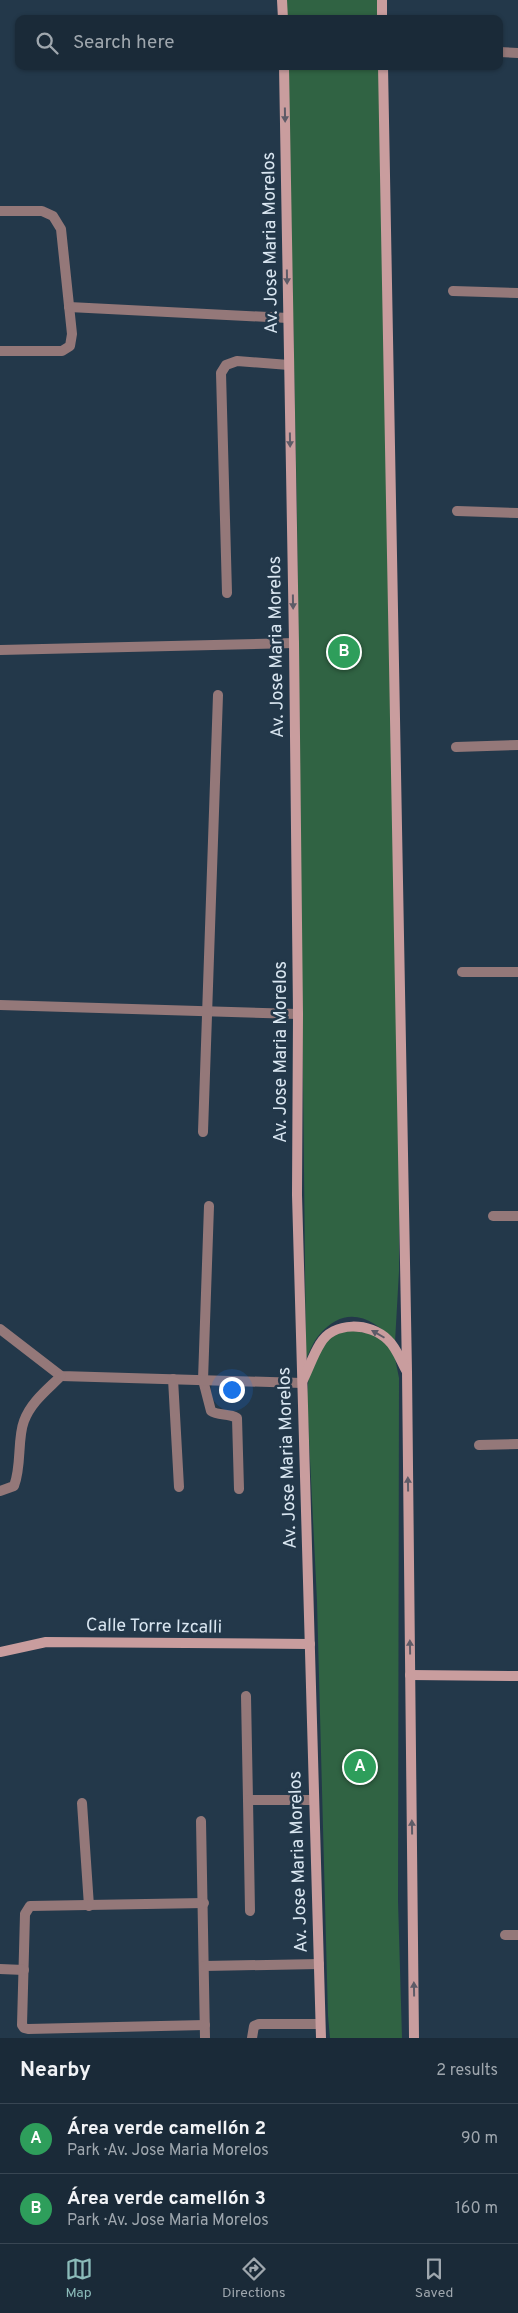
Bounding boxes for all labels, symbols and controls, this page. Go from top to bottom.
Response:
search box [15,15,503,70]
icon: search [33,29,61,57]
text: Search here [73,31,175,55]
one-way arrow [281,107,289,123]
street label: Av. Jose Maria Morelos [258,152,284,334]
one-way arrow [284,270,292,286]
one-way arrow [286,432,294,448]
street label: Av. Jose Maria Morelos [264,556,290,738]
one-way arrow [289,595,297,611]
pin: B [328,633,360,671]
street label: Av. Jose Maria Morelos [270,961,293,1143]
one-way arrow [370,1330,385,1338]
street label: Av. Jose Maria Morelos [273,1367,303,1549]
your location [219,1377,245,1403]
one-way arrow [404,1476,412,1492]
street label: Calle Torre Izcalli [86,1614,222,1640]
one-way arrow [406,1639,414,1655]
pin: A [344,1748,376,1786]
street label: Av. Jose Maria Morelos [284,1771,314,1953]
one-way arrow [408,1819,416,1835]
one-way arrow [410,1981,418,1997]
text: Nearby [20,2057,91,2084]
text: 2 results [436,2061,498,2081]
text: Área verde camellón 2 [67,2117,266,2141]
text: A [30,2129,42,2149]
text: 90 m [461,2129,498,2149]
text: Park · Av. Jose Maria Morelos [67,2141,269,2161]
text: Área verde camellón 3 [67,2187,266,2211]
text: B [30,2199,42,2219]
text: 160 m [455,2199,498,2219]
text: Park · Av. Jose Maria Morelos [67,2211,269,2231]
tab: Map [65,2255,93,2302]
tab: Directions [222,2255,286,2302]
tab: Saved [415,2255,453,2302]

